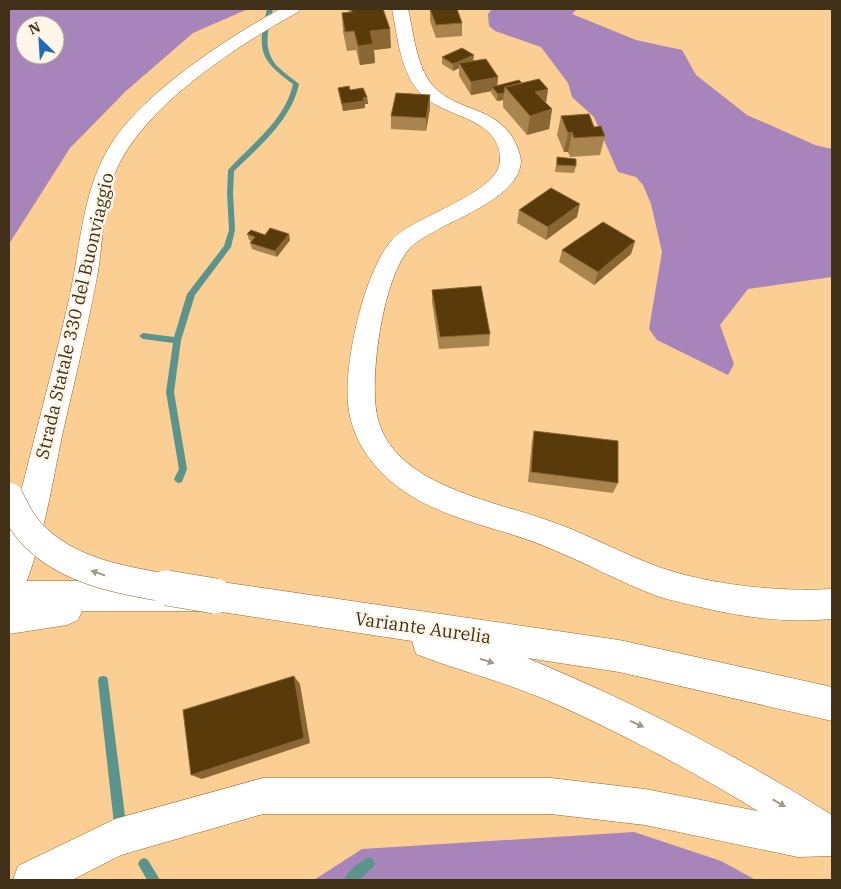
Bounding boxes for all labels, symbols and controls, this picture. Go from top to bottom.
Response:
north arrow [15,15,65,65]
text: N [26,18,43,39]
street label: Strada Statale 330 del Buonviaggio [30,170,119,461]
one-way arrow [90,569,105,577]
street label: Variante Aurelia [353,607,493,648]
one-way arrow [480,657,495,665]
one-way arrow [630,720,644,728]
one-way arrow [772,798,785,807]

